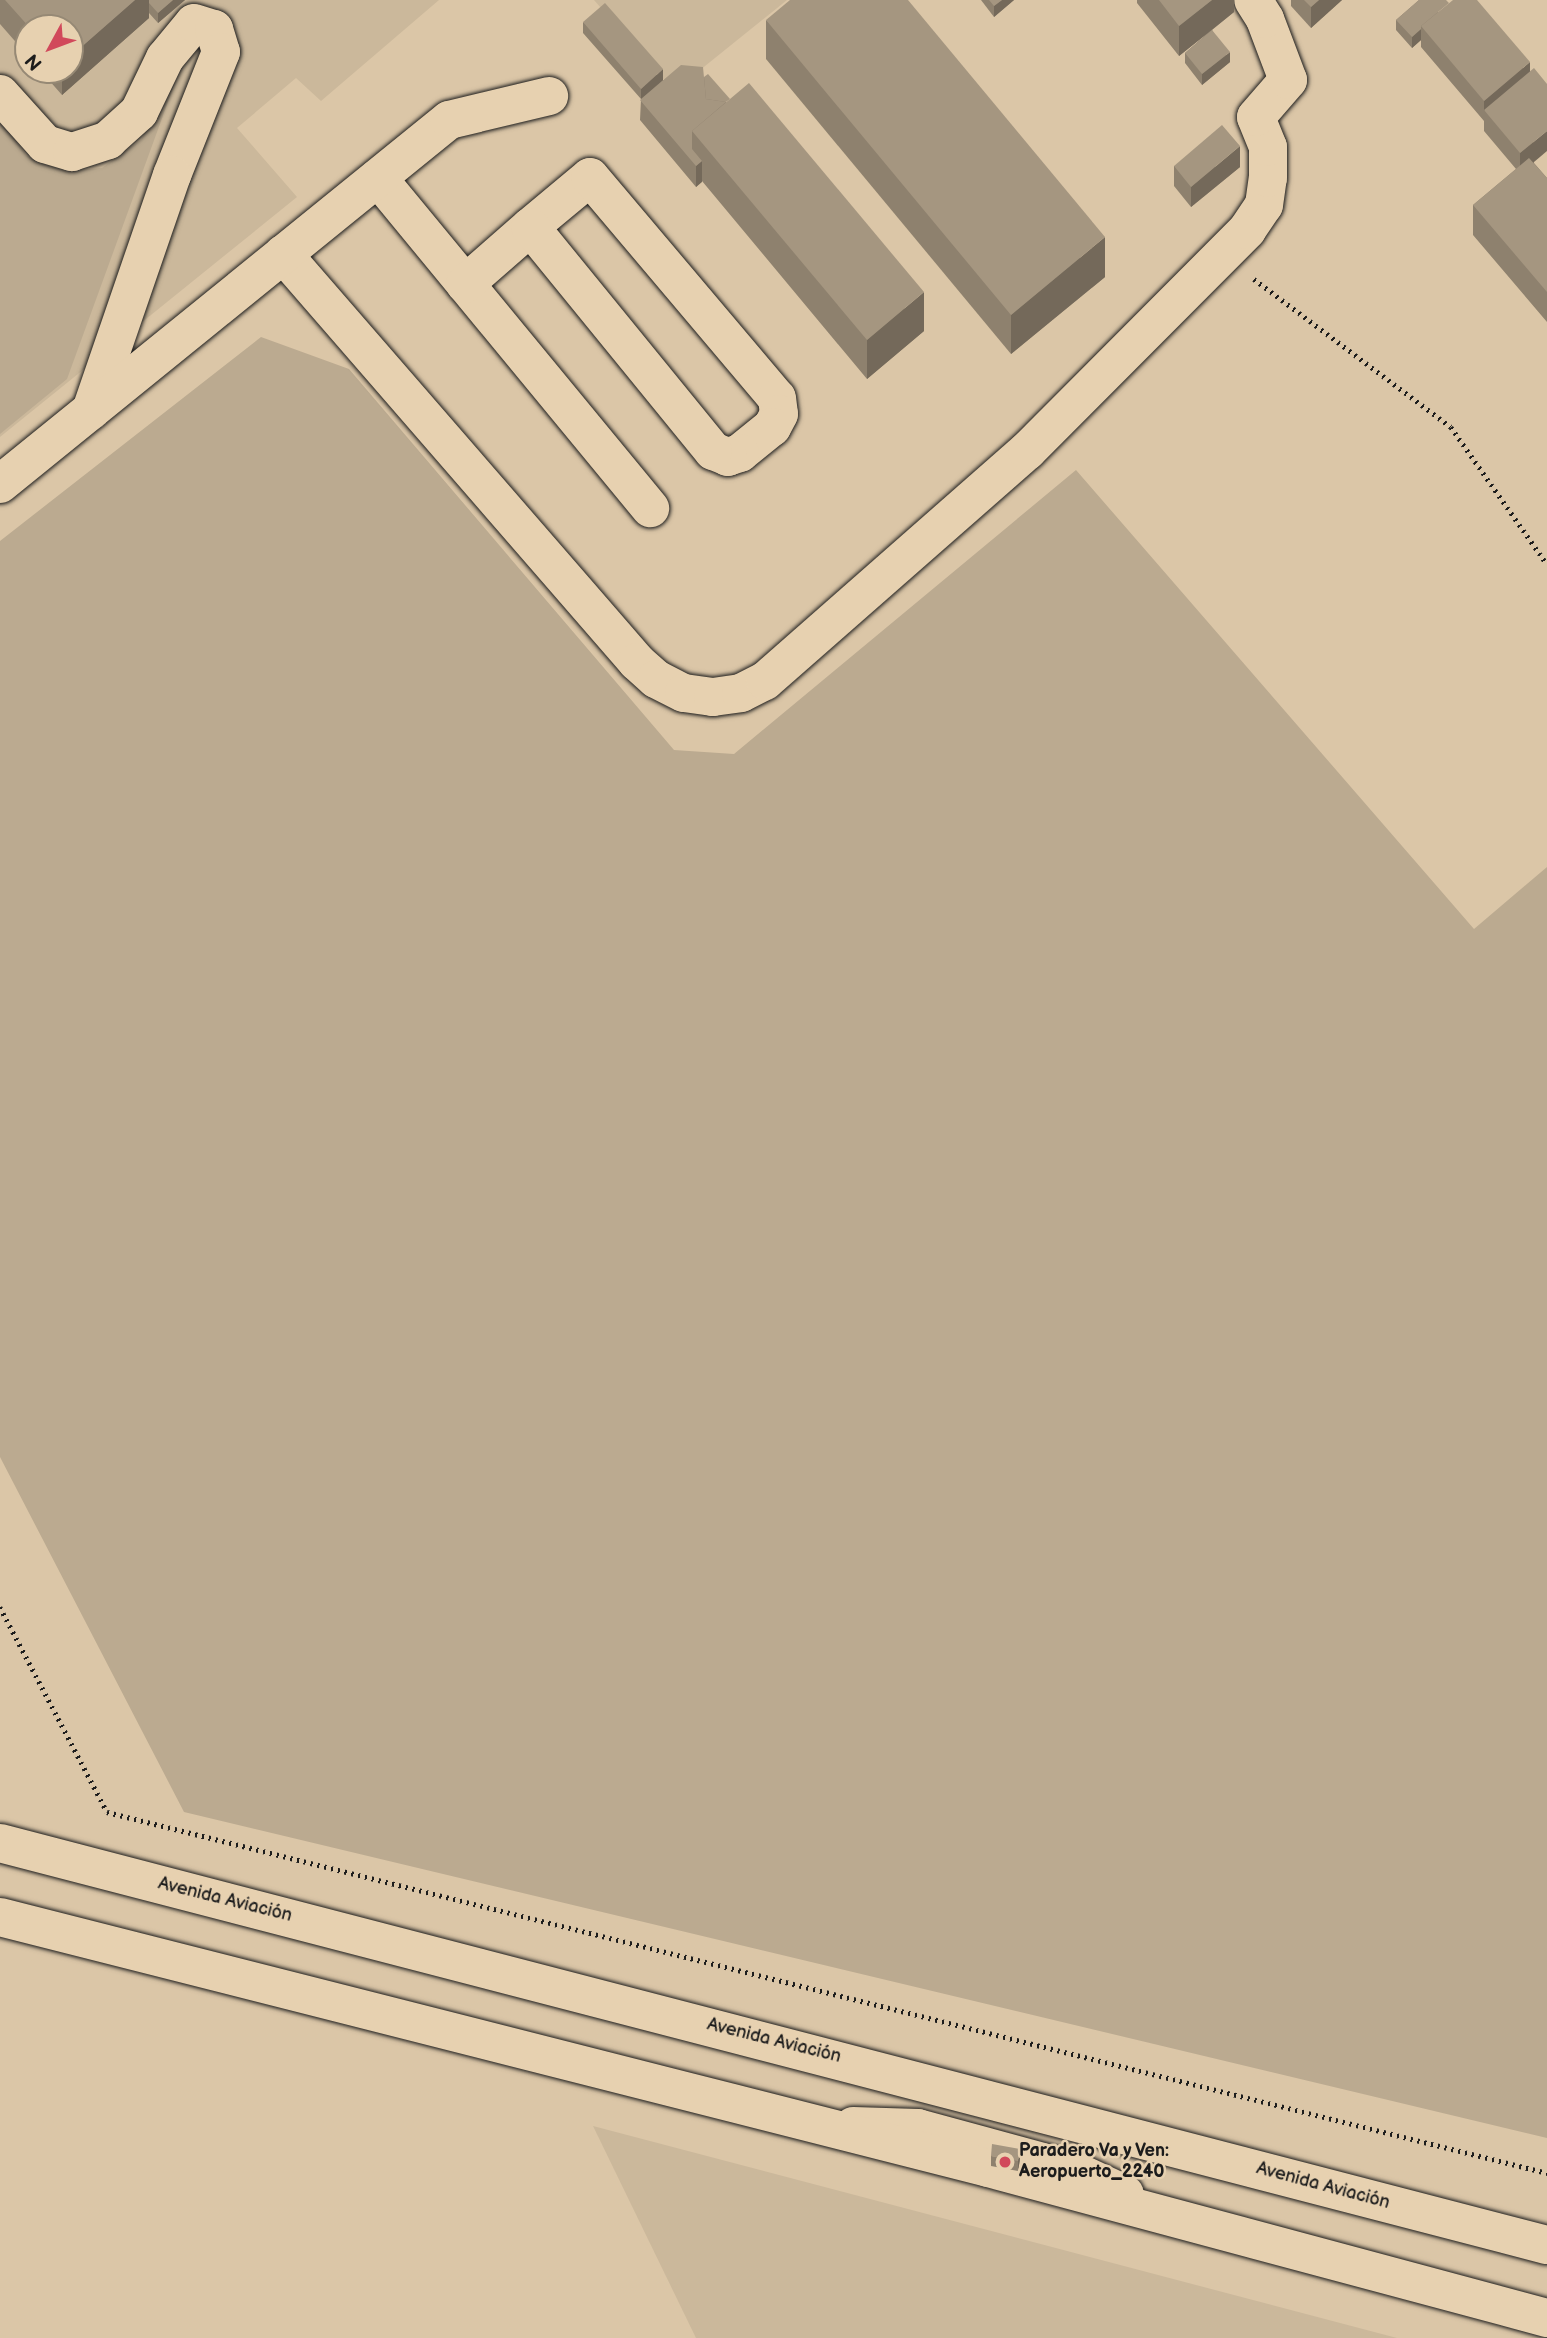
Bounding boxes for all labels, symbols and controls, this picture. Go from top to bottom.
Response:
north arrow [14,14,84,84]
text: N [21,49,48,75]
street label: Avenida Aviación [156,1873,294,1927]
street label: Avenida Aviación [705,2014,843,2068]
place label: Paradero Va y Ven: Aeropuerto_2240 [1019,2141,1172,2184]
marker: Paradero Va y Ven: Aeropuerto_2240 [997,2154,1013,2170]
street label: Avenida Aviación [1254,2158,1392,2214]

